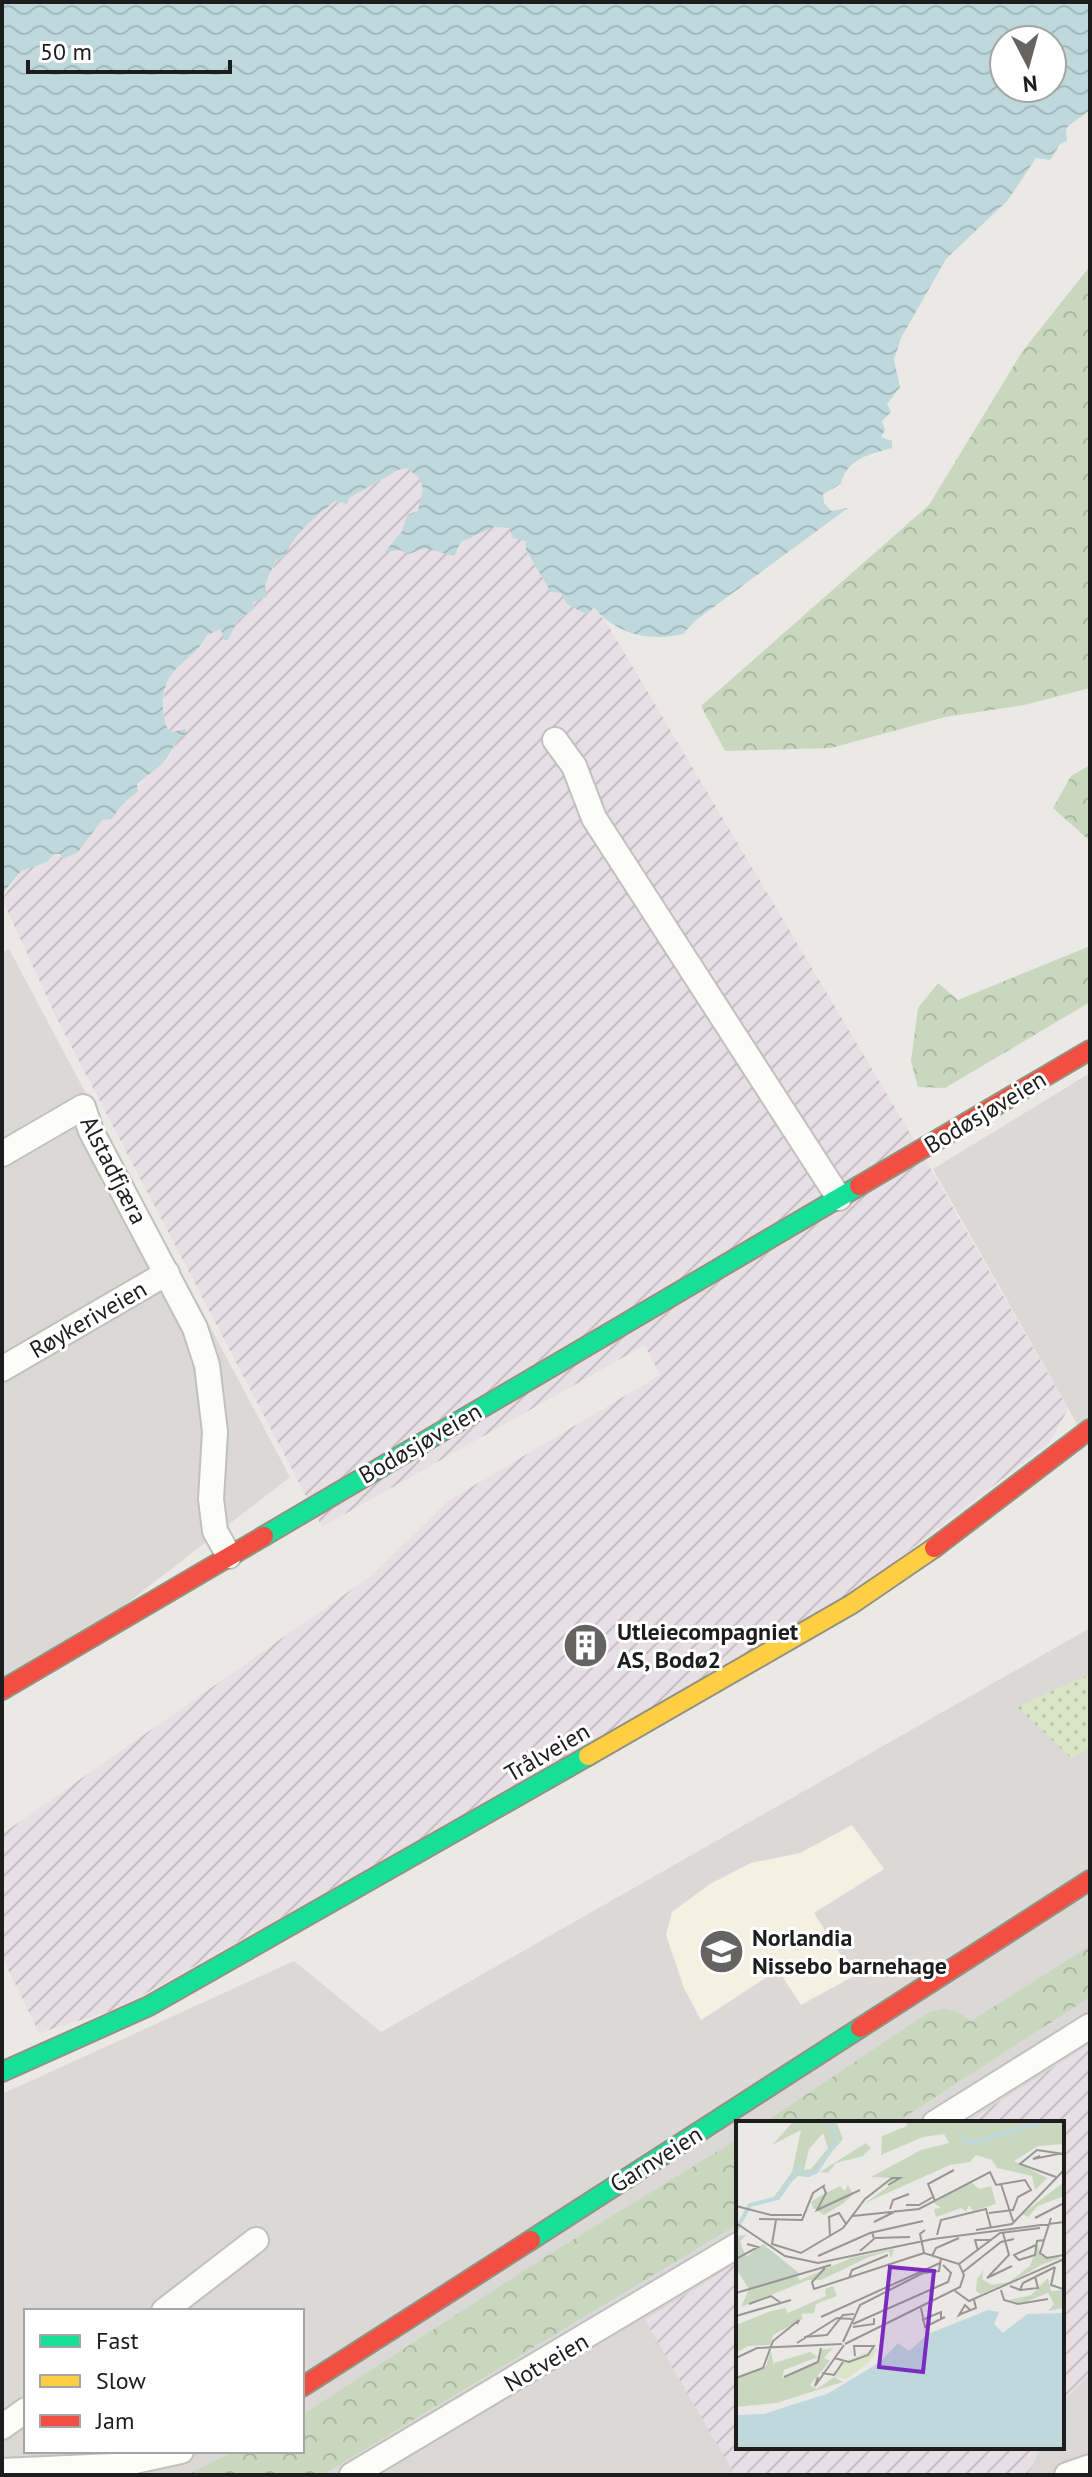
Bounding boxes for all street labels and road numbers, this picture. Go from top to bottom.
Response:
street label: Bodøsjøveien [918,1063,1052,1161]
street label: Alstadfjæra [74,1111,154,1229]
street label: Røykeriveien [24,1273,152,1365]
street label: Bodøsjøveien [353,1395,487,1491]
street label: Trålveien [499,1715,595,1789]
street label: Garnveien [604,2119,708,2199]
street label: Notveien [498,2325,594,2399]

